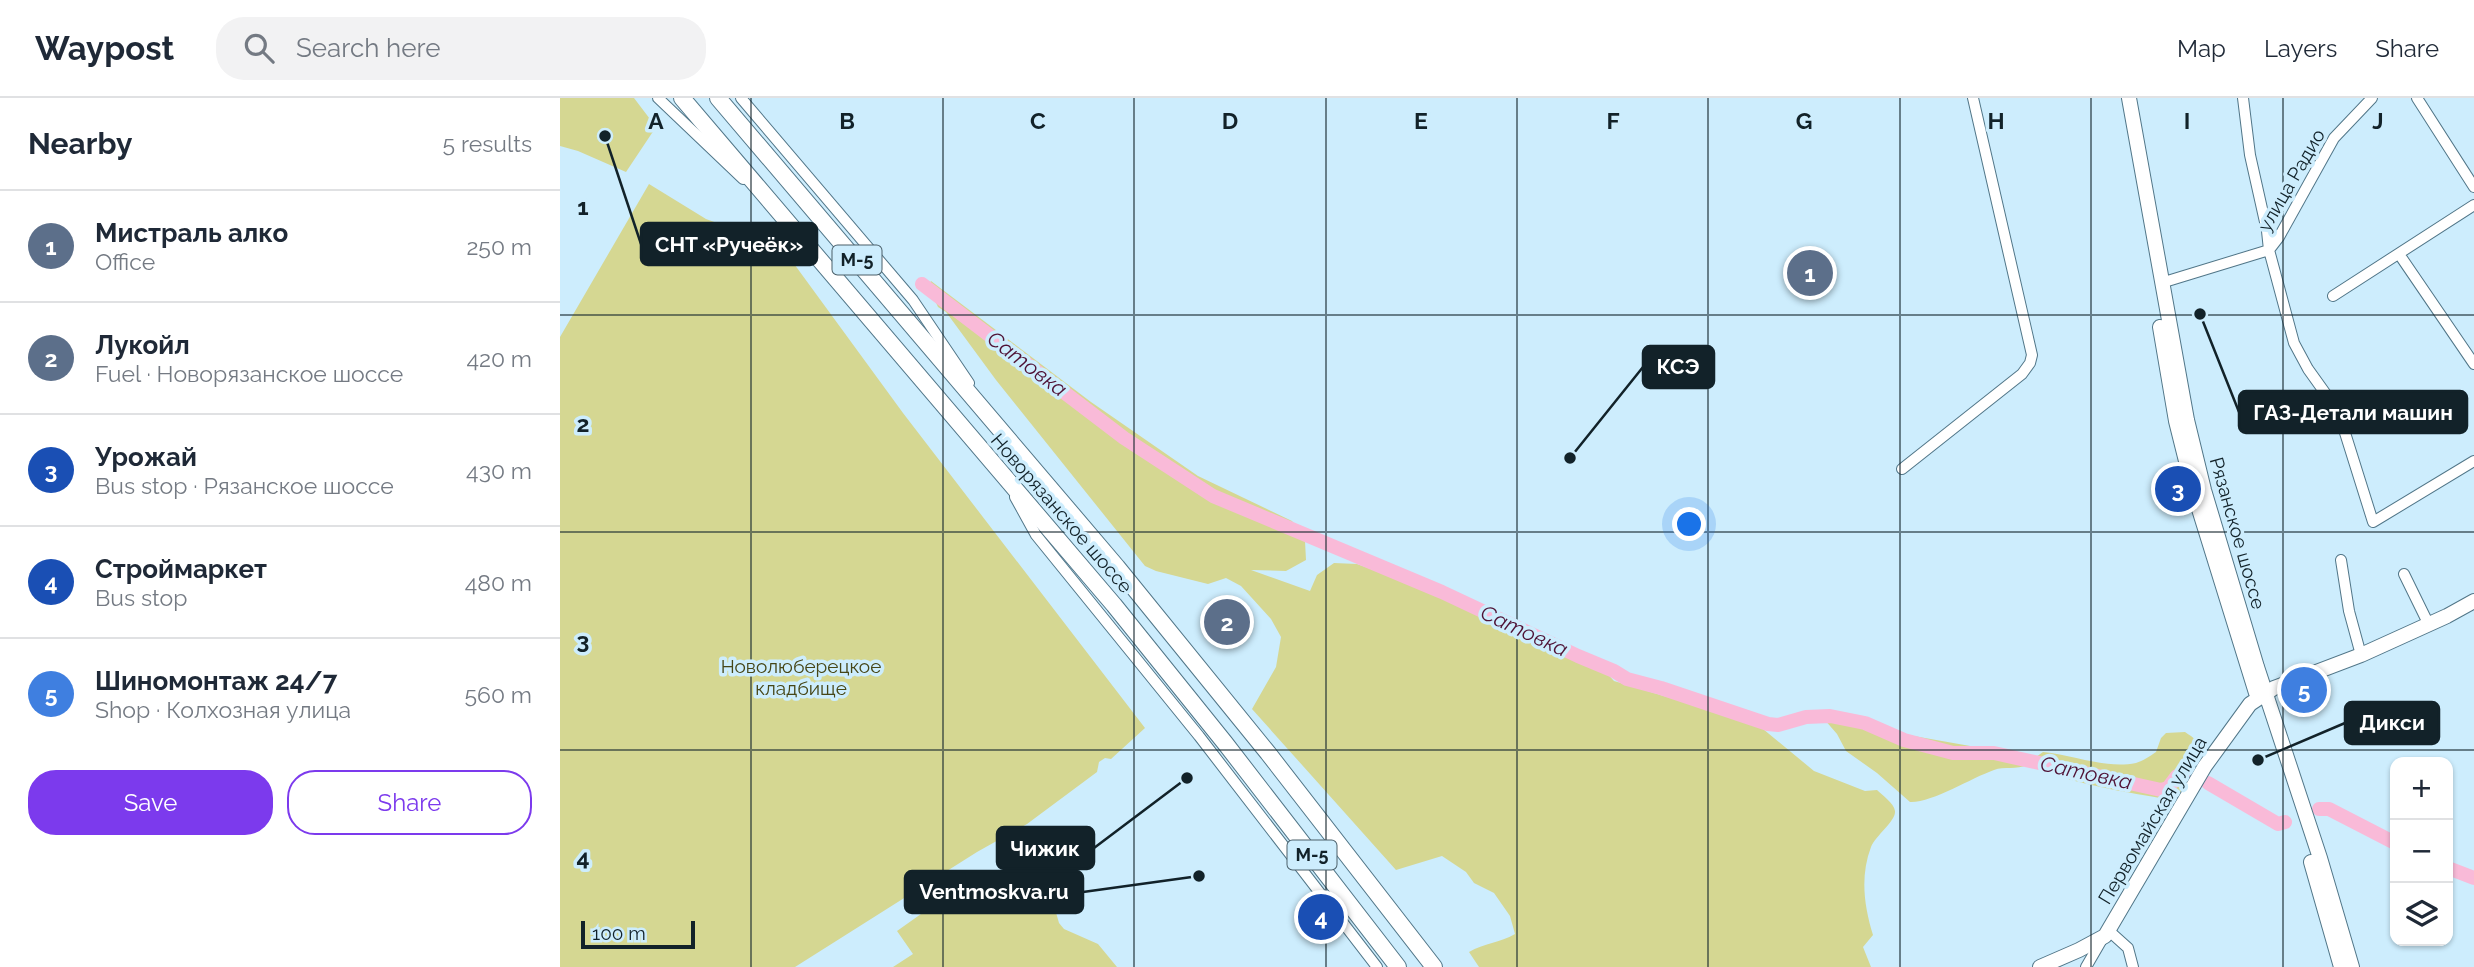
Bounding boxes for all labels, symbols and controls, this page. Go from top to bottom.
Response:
search box [216,17,706,80]
text: Waypost [35,29,174,68]
icon: search [240,29,278,67]
text: Search here [296,33,440,63]
text: Map [2177,34,2226,63]
text: Layers [2264,34,2337,63]
text: Share [2375,34,2439,63]
text: A [648,107,664,134]
text: B [839,107,855,134]
text: C [1030,107,1046,134]
text: D [1222,107,1238,134]
text: E [1414,107,1428,134]
text: F [1606,107,1620,134]
text: G [1796,107,1812,134]
text: H [1987,107,2005,134]
text: I [2184,107,2190,134]
text: J [2372,107,2384,134]
street label: улица Радио [2253,125,2329,235]
text: Nearby [28,126,132,161]
text: 5 results [443,130,532,157]
text: 1 [577,193,589,220]
text: Мистраль алко [95,218,288,248]
callout: СНТ «Ручеёк» [641,223,817,265]
text: СНТ «Ручеёк» [655,232,803,257]
text: 1 [45,233,57,260]
text: 250 m [466,233,532,260]
road number: М-5 [832,246,882,274]
pin: 1 [1787,247,1833,299]
text: Office [95,248,155,275]
water label: Сатовка [983,326,1072,402]
text: Лукойл [95,330,190,360]
text: 2 [45,345,57,372]
text: 420 m [466,345,532,372]
callout: КСЭ [1643,346,1714,388]
text: КСЭ [1657,354,1700,379]
text: Fuel · Новорязанское шоссе [95,360,403,387]
callout: ГАЗ-Детали машин [2239,391,2467,433]
text: ГАЗ-Детали машин [2253,400,2453,425]
text: 2 [577,410,589,437]
street label: Новорязанское шоссе [987,429,1137,597]
text: Урожай [95,442,197,472]
street label: Рязанское шоссе [2206,454,2270,612]
text: 3 [45,457,57,484]
text: 430 m [466,457,532,484]
pin: 3 [2155,463,2201,515]
text: Bus stop · Рязанское шоссе [95,472,394,499]
your location [1672,507,1706,541]
text: Строймаркет [95,554,267,584]
text: 4 [44,569,58,596]
text: 480 m [465,569,532,596]
text: Bus stop [95,584,187,611]
pin: 2 [1204,596,1250,648]
water label: Сатовка [1477,599,1572,662]
text: 3 [577,627,589,654]
park label: Новолюберецкое кладбище [721,655,881,699]
pin: 5 [2281,664,2327,716]
text: Шиномонтаж 24/7 [95,666,337,696]
text: 5 [45,681,57,708]
text: 560 m [465,681,532,708]
text: Shop · Колхозная улица [95,696,351,723]
callout: Дикси [2345,702,2439,744]
text: Дикси [2359,710,2425,735]
street label: Первомайская улица [2093,732,2211,908]
water label: Сатовка [2038,751,2134,794]
map controls [2390,757,2453,946]
button: + [2390,757,2453,820]
button: Save [28,770,273,835]
button: Share [287,770,532,835]
button: − [2390,820,2453,883]
callout: Чижик [997,827,1094,869]
text: Чижик [1010,836,1080,861]
road number: М-5 [1288,840,1336,870]
text: 4 [576,844,590,871]
callout: Ventmoskva.ru [905,871,1083,913]
text: Ventmoskva.ru [919,879,1069,904]
button: layers [2390,883,2453,946]
pin: 4 [1298,891,1344,943]
scale bar [581,918,695,950]
text: 100 m [592,922,646,944]

